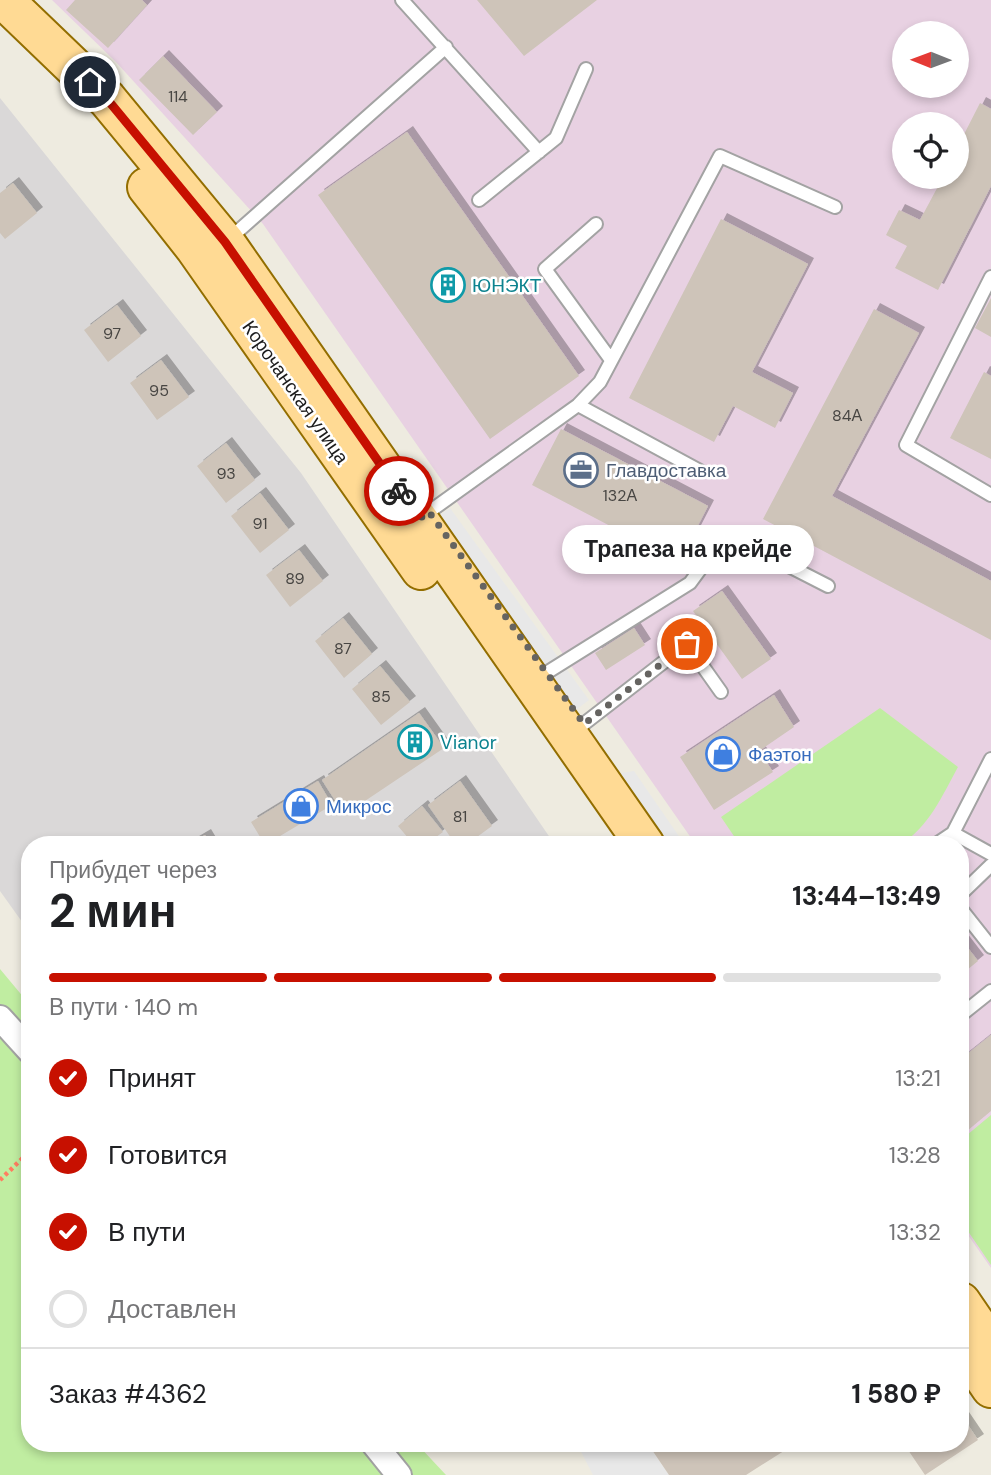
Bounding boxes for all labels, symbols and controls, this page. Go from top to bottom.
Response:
north arrow [892,21,970,98]
map controls [892,21,969,189]
pin [60,52,120,112]
icon: home [71,63,109,101]
house number: 114 [168,86,188,107]
button: locate [892,112,969,189]
building icon: ЮНЭКТ [429,266,467,304]
place label: ЮНЭКТ [472,273,542,298]
street label: Корочанская улица [237,316,355,469]
house number: 97 [103,323,121,344]
house number: 95 [149,380,169,401]
house number: 84А [832,405,862,426]
office icon: Главдоставка [562,451,600,489]
courier [364,456,434,526]
place label: Главдоставка [606,458,727,483]
house number: 93 [216,463,236,484]
icon: bike [380,472,418,510]
house number: 132А [603,485,637,506]
house number: 91 [253,513,267,534]
callout: Трапеза на крейде [561,525,813,574]
text: Трапеза на крейде [584,534,792,564]
house number: 89 [285,568,305,589]
pin [657,614,717,674]
icon: bag [668,625,706,663]
house number: 87 [334,638,352,659]
house number: 85 [371,686,391,707]
building icon: Vianor [396,723,434,761]
place label: Vianor [440,730,497,755]
shop icon: Фаэтон [704,735,742,773]
place label: Фаэтон [748,742,812,767]
shop icon: Микрос [282,787,320,825]
place label: Микрос [326,794,391,819]
house number: 81 [453,806,467,827]
text: Прибудет через [49,855,217,885]
text: 13:44–13:49 [792,879,941,913]
text: 2 мин [49,881,176,941]
text: В пути · 140 m [49,992,198,1022]
icon: check [49,1059,87,1097]
text: Принят [108,1061,196,1095]
text: 13:21 [895,1063,941,1093]
icon: check [49,1136,87,1174]
text: Готовится [108,1138,227,1172]
text: 13:28 [889,1140,941,1170]
icon: check [49,1213,87,1251]
text: В пути [108,1215,186,1249]
text: 13:32 [889,1217,941,1247]
text: Доставлен [108,1292,237,1326]
text: Заказ #4362 [49,1377,207,1411]
text: 1 580 ₽ [851,1377,941,1411]

